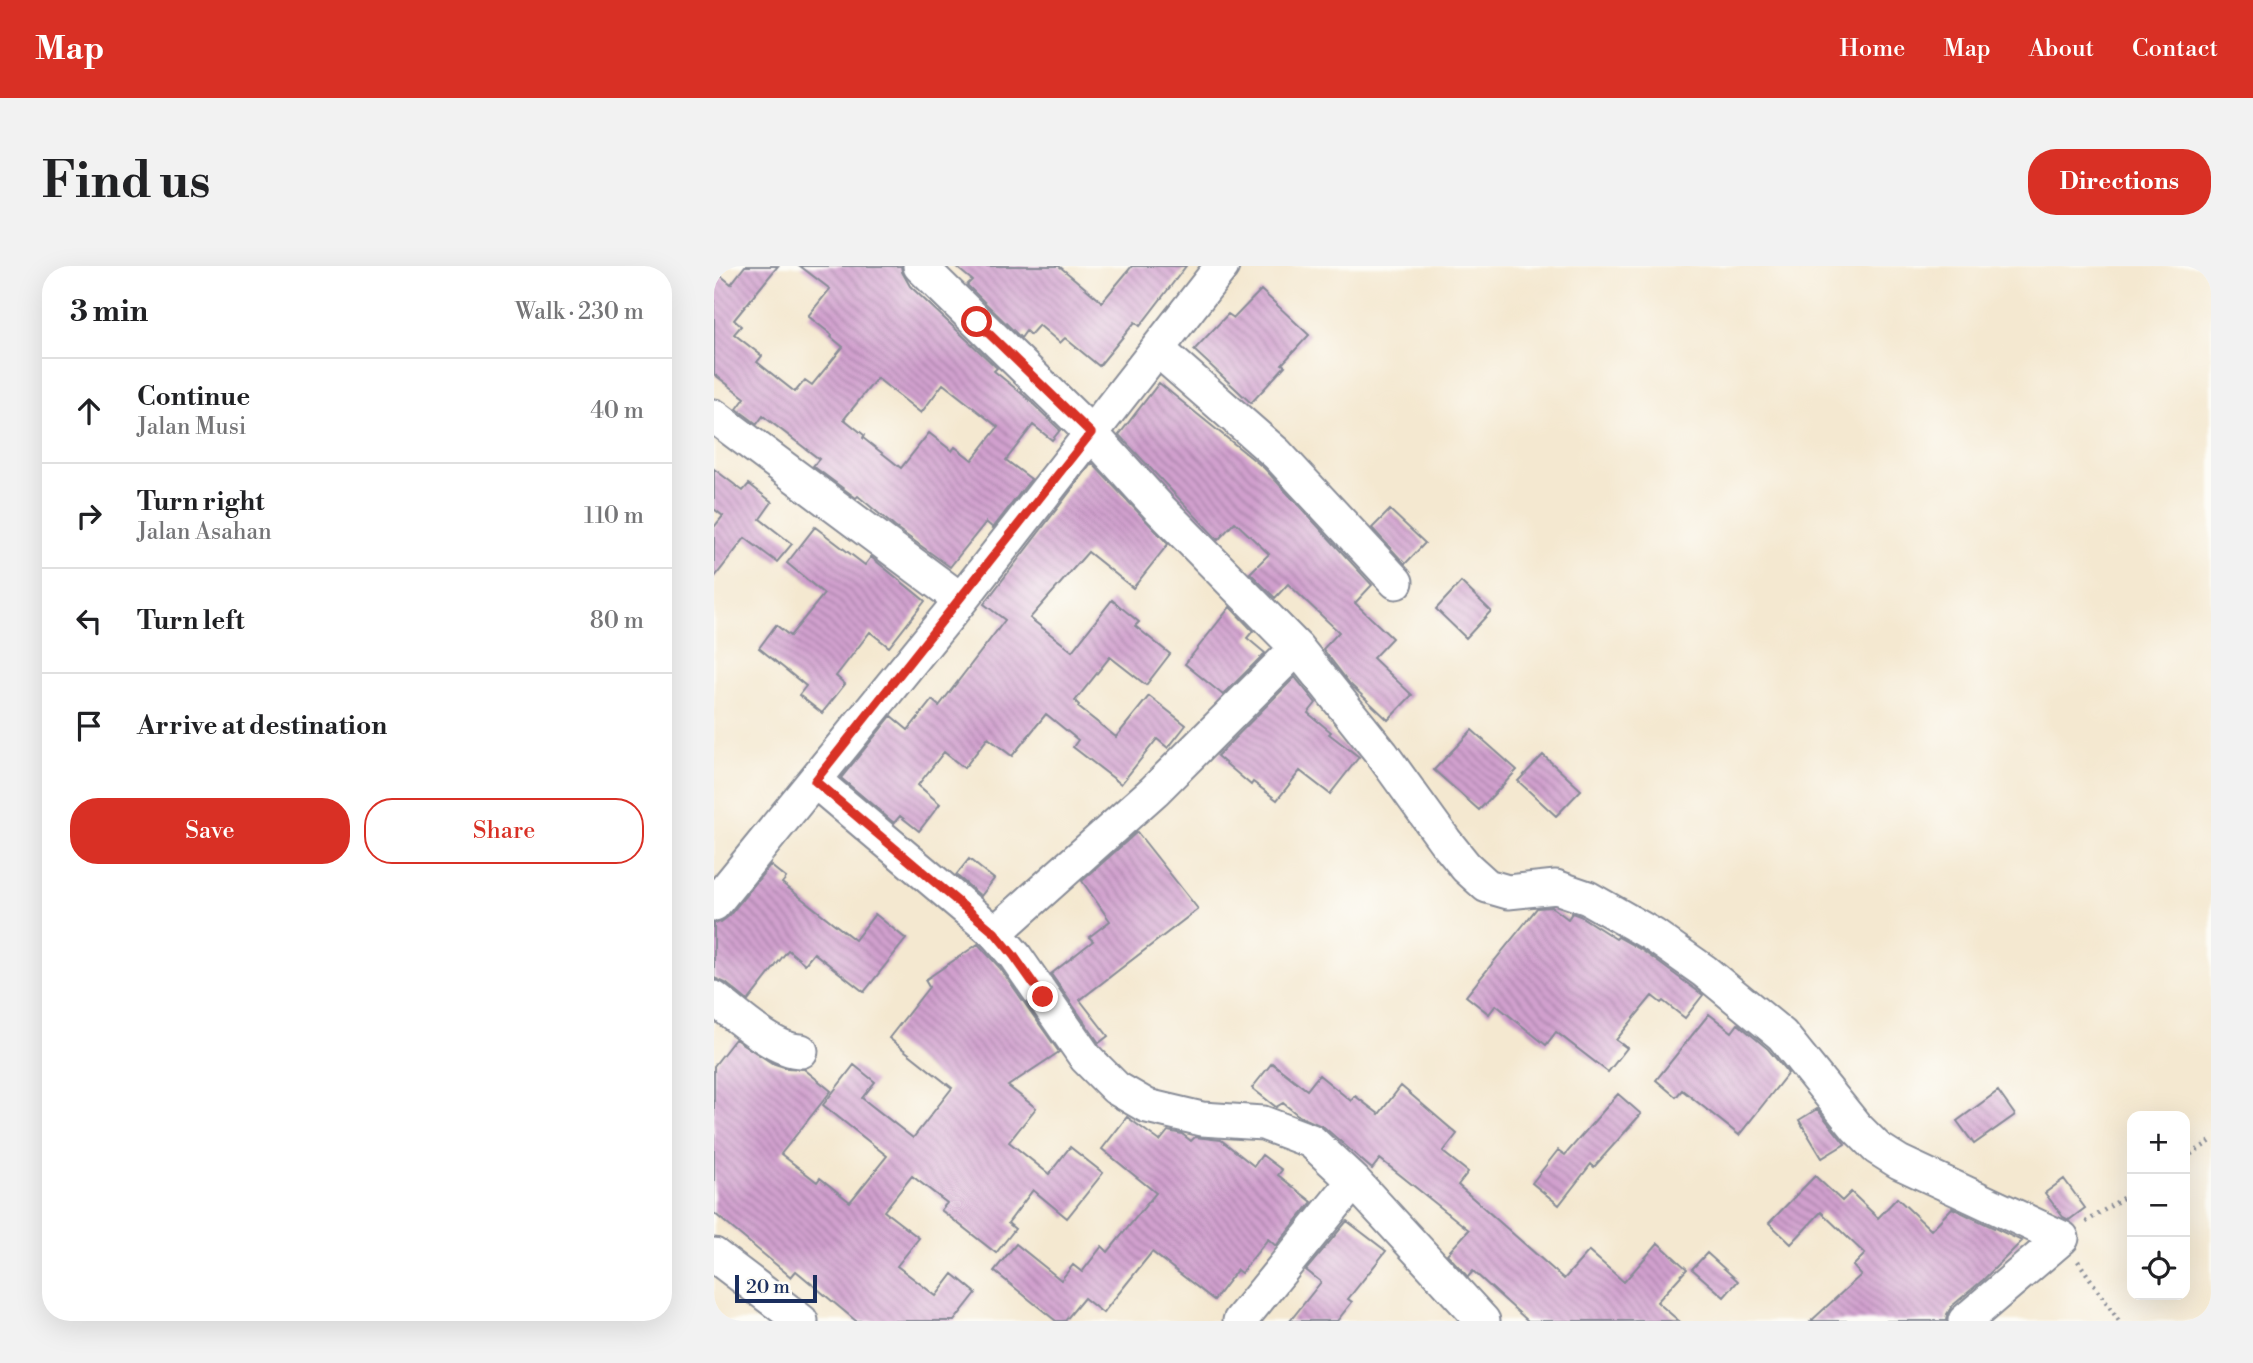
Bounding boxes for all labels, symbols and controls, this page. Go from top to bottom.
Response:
text: Map [35,29,104,70]
text: Home [1840,34,1905,64]
text: Map [1943,34,1991,64]
text: About [2029,34,2094,64]
text: Contact [2132,34,2218,64]
button: Directions [2028,149,2211,215]
text: Find us [42,152,211,213]
text: 3 min [70,293,148,331]
text: Walk · 230 m [515,298,644,326]
route start [961,306,992,337]
text: Continue [137,381,250,413]
icon: ahead [70,392,108,430]
text: 40 m [590,397,644,425]
text: Jalan Musi [137,413,246,441]
text: Turn right [137,486,265,518]
icon: right [70,497,108,535]
text: 110 m [584,502,644,530]
text: Jalan Asahan [137,518,272,546]
icon: left [70,602,108,640]
text: Turn left [137,605,245,637]
text: 80 m [590,607,644,635]
icon: arrive [70,707,108,745]
text: Arrive at destination [137,710,387,742]
button: Save [70,798,350,864]
button: Share [364,798,644,864]
route end [1027,981,1058,1012]
map controls [2127,1111,2190,1300]
button: + [2127,1111,2190,1174]
button: − [2127,1174,2190,1237]
button: locate [2127,1237,2190,1300]
scale bar [735,1272,817,1304]
text: 20 m [746,1275,790,1299]

